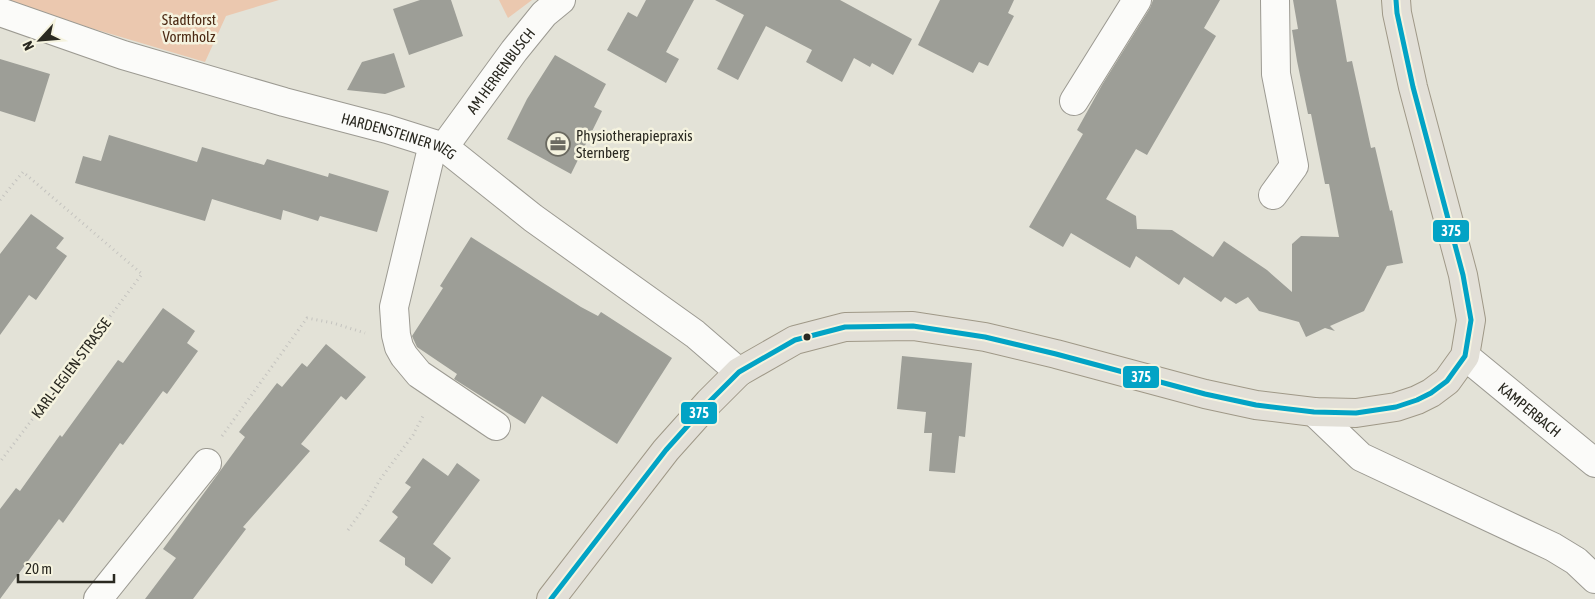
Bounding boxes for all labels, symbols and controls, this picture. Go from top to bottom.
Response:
park label: Stadtforst Vormholz [162,11,216,45]
north arrow [15,15,65,65]
street label: AM HERRENBUSCH [463,24,538,117]
text: N [19,38,37,53]
street label: HARDENSTEINER WEG [340,109,460,162]
place label: Physiotherapiepraxis Sternberg [576,127,693,161]
office icon: Physiotherapiepraxis Sternberg [545,131,571,157]
line badge: 375 [1432,219,1470,243]
text: 375 [1441,223,1461,239]
street label: KARL-LEGIEN-STRASSE [28,314,114,421]
unlabelled marker [802,332,812,342]
line badge: 375 [1122,365,1160,389]
text: 375 [1131,369,1151,385]
street label: KAMPERBACH [1495,379,1565,440]
line badge: 375 [680,401,718,425]
text: 375 [689,405,709,421]
scale bar [18,552,114,584]
text: 20 m [25,560,52,577]

